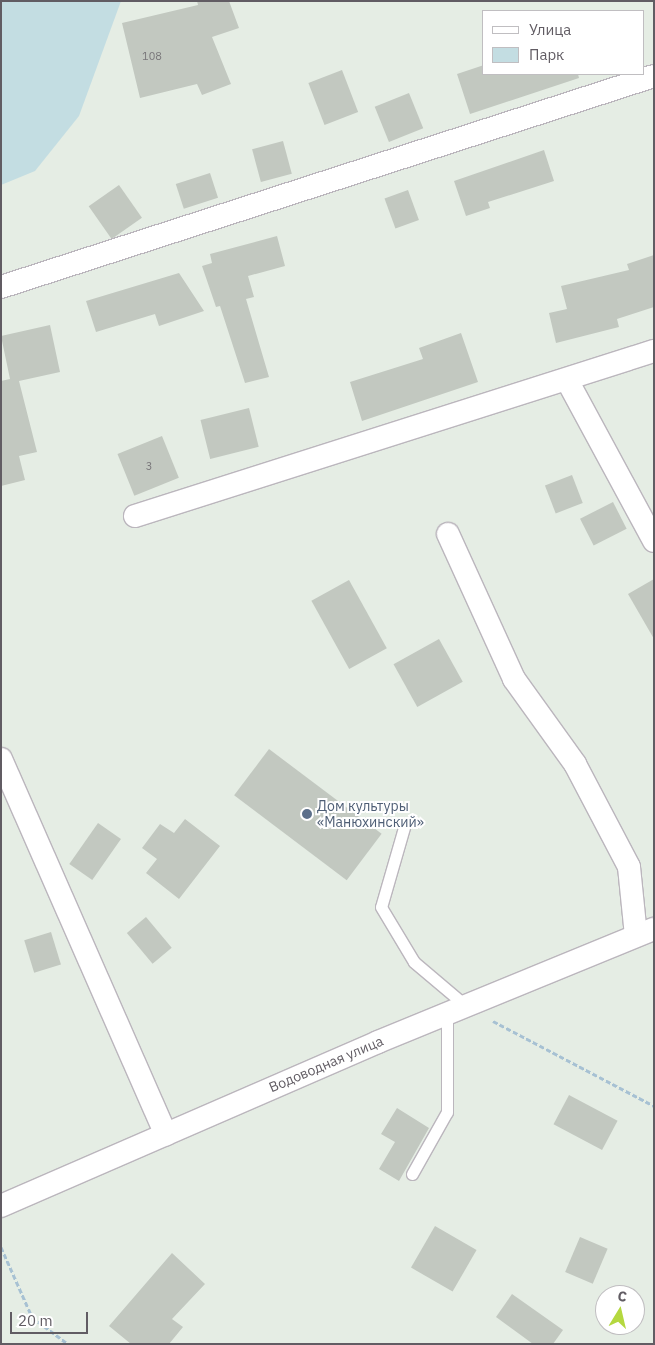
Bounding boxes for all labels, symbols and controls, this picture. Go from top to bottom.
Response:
legend [482,10,645,75]
text: Улица [529,20,571,39]
text: Парк [529,45,564,64]
house number: 108 [142,49,162,63]
house number: 3 [146,459,152,473]
place label: Дом культуры «Манюхинский» [317,798,424,830]
marker: Дом культуры «Манюхинский» [301,808,313,820]
street label: Водоводная улица [266,1032,386,1096]
north arrow [595,1285,645,1335]
text: С [616,1287,628,1306]
scale bar [12,1302,90,1334]
text: 20 m [18,1311,53,1330]

